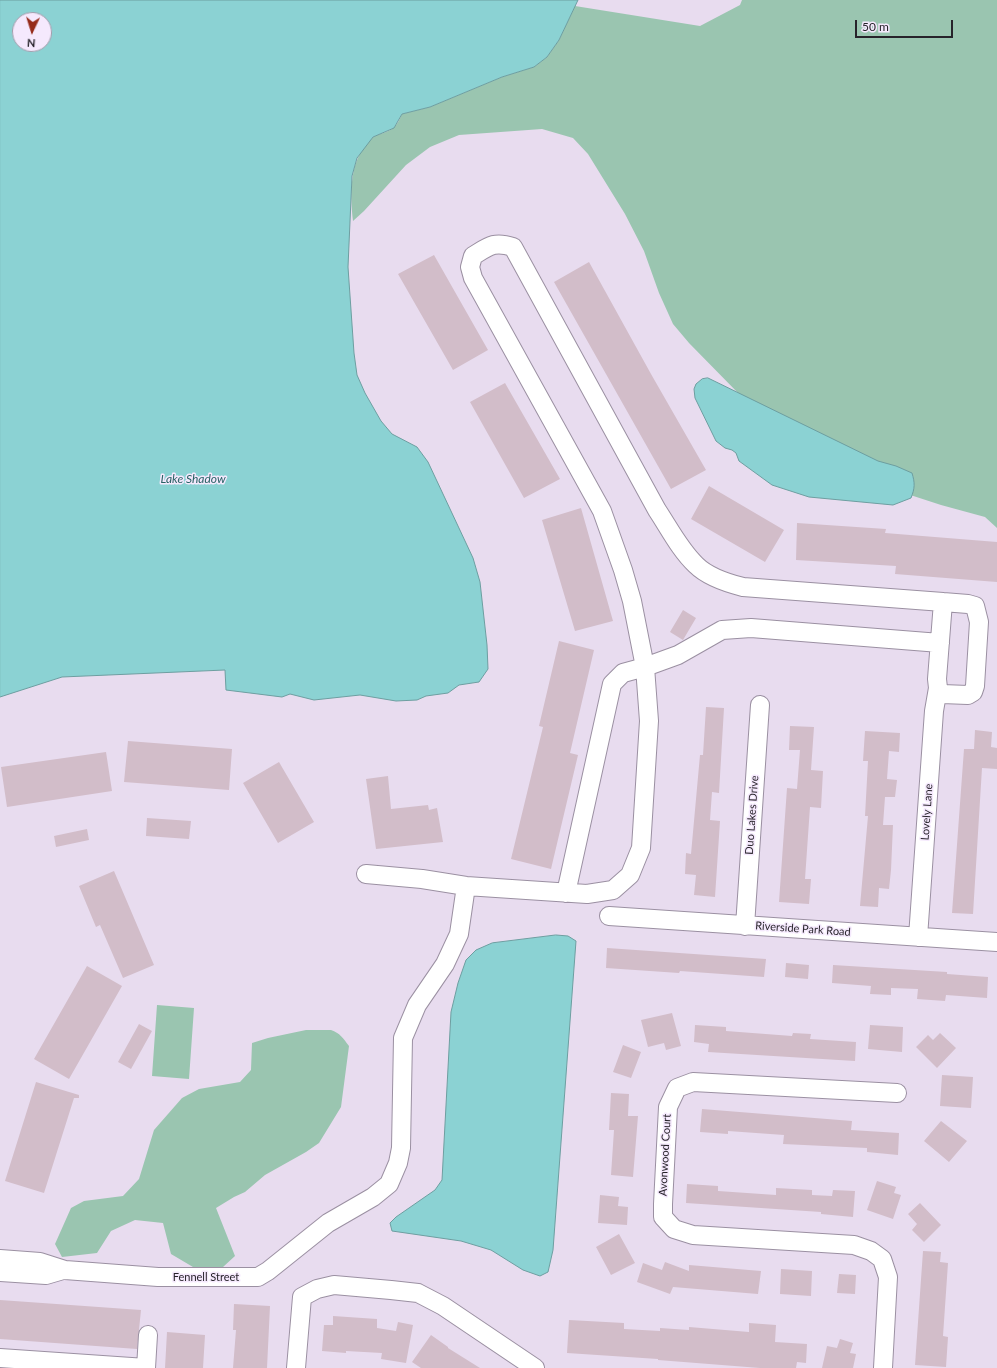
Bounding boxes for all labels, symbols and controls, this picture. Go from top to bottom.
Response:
north arrow [12,12,52,52]
scale bar [857,12,955,38]
text: 50 m [862,19,889,34]
text: N [27,37,36,50]
water label: Lake Shadow [160,472,226,486]
street label: Duo Lakes Drive [743,775,761,855]
street label: Lovely Lane [918,783,936,841]
street label: Riverside Park Road [755,919,851,939]
street label: Avonwood Court [656,1113,674,1197]
street label: Fennell Street [173,1270,239,1284]

